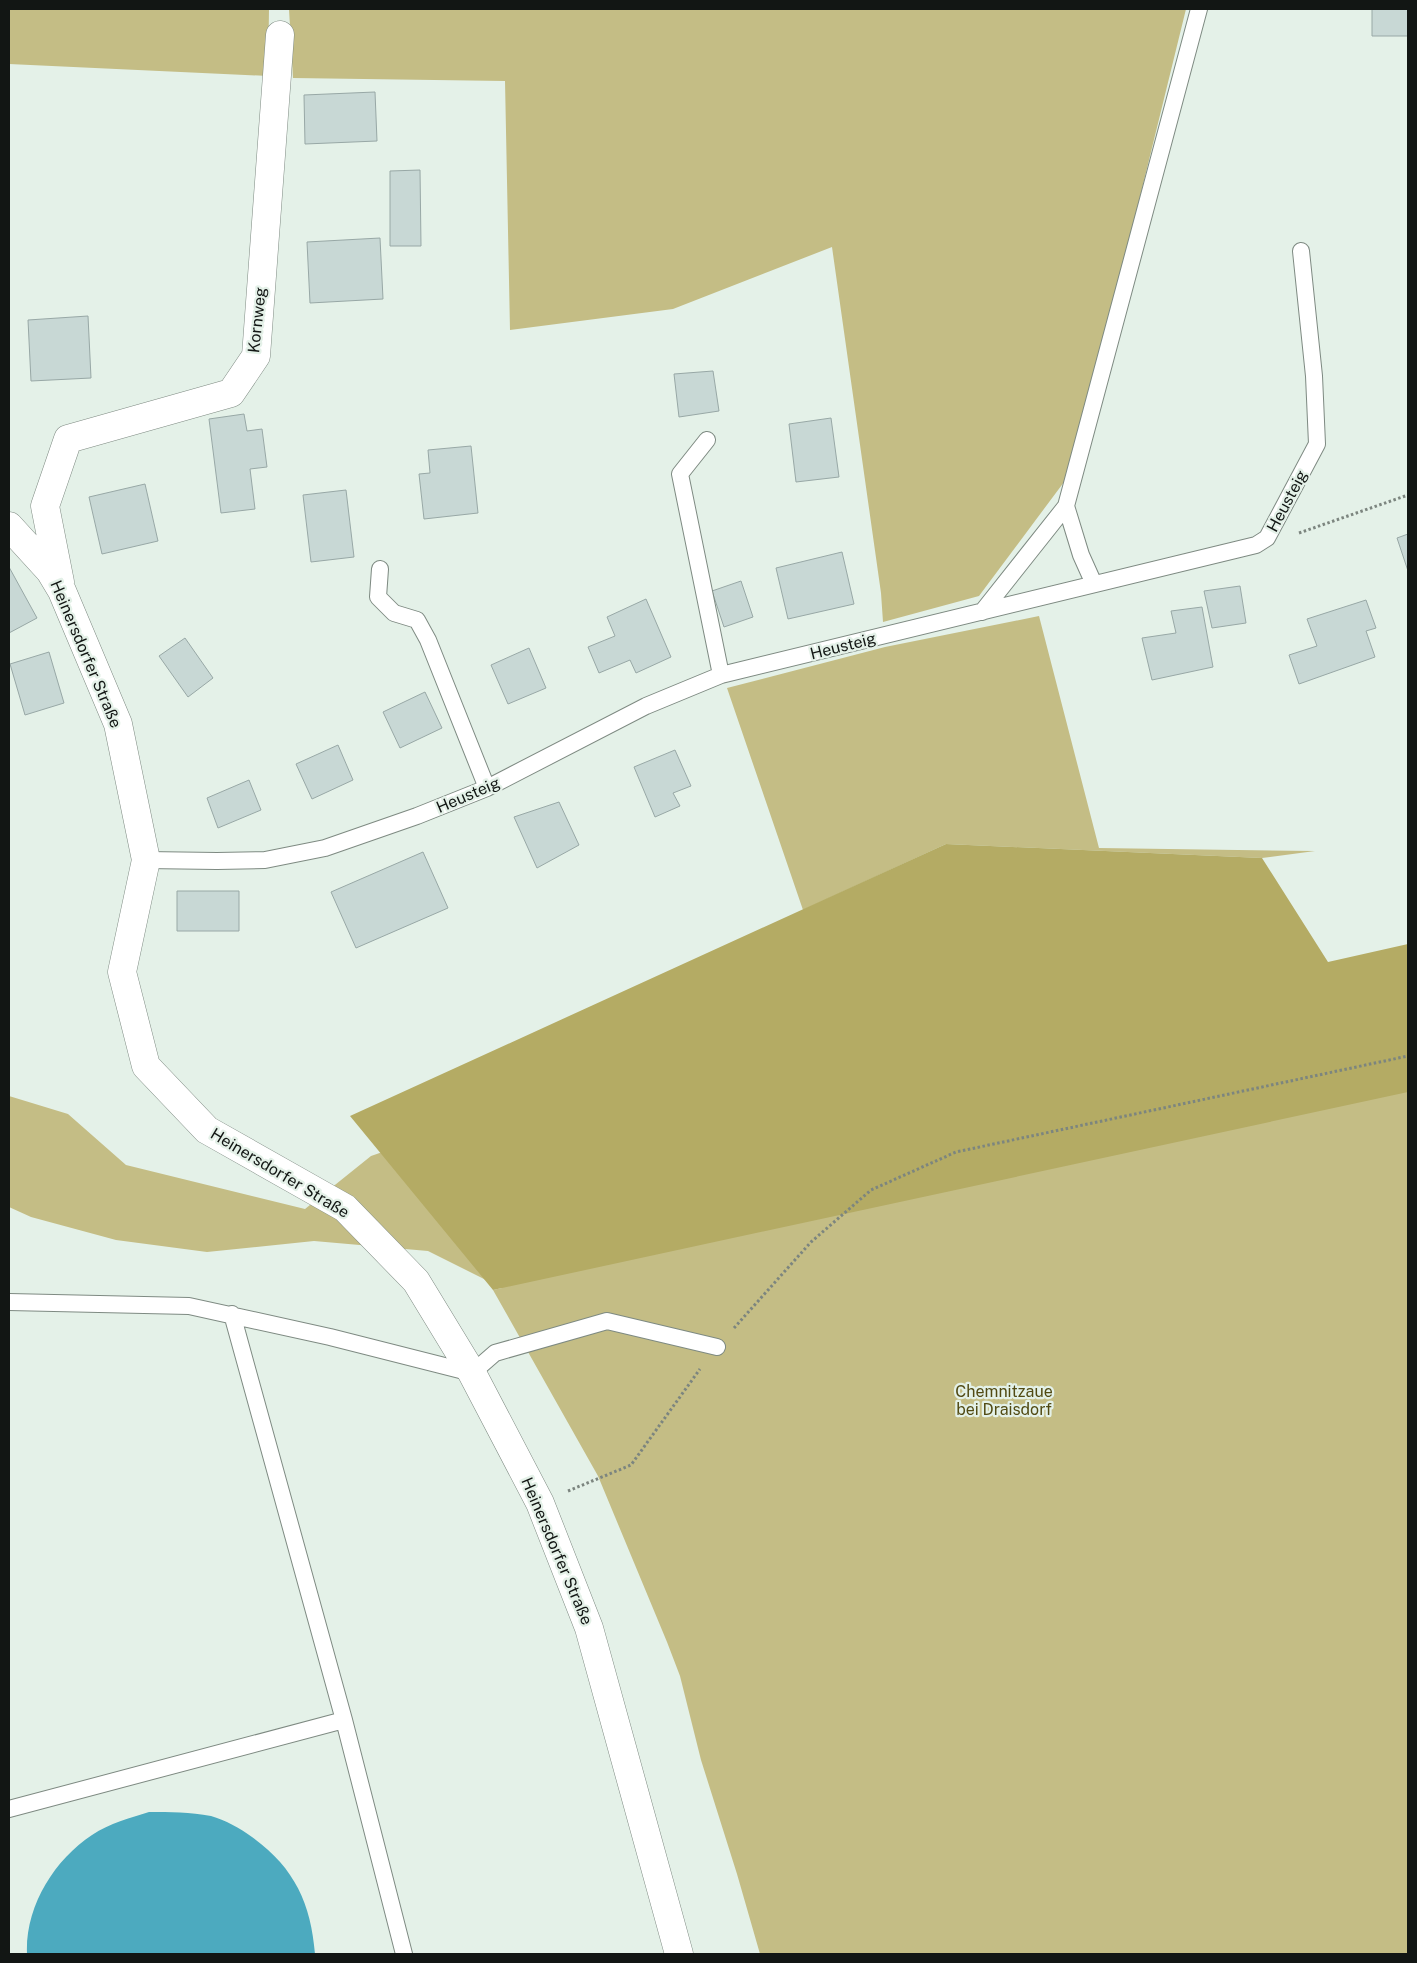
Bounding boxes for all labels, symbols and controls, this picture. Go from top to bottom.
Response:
street label: Kornweg [244,286,270,354]
street label: Heusteig [1263,467,1311,535]
street label: Heinersdorfer Straße [46,577,126,731]
street label: Heusteig [808,629,878,663]
street label: Heusteig [433,773,503,817]
street label: Heinersdorfer Straße [207,1124,353,1222]
park label: Chemnitzaue bei Draisdorf [955,1382,1053,1419]
street label: Heinersdorfer Straße [517,1474,597,1628]

